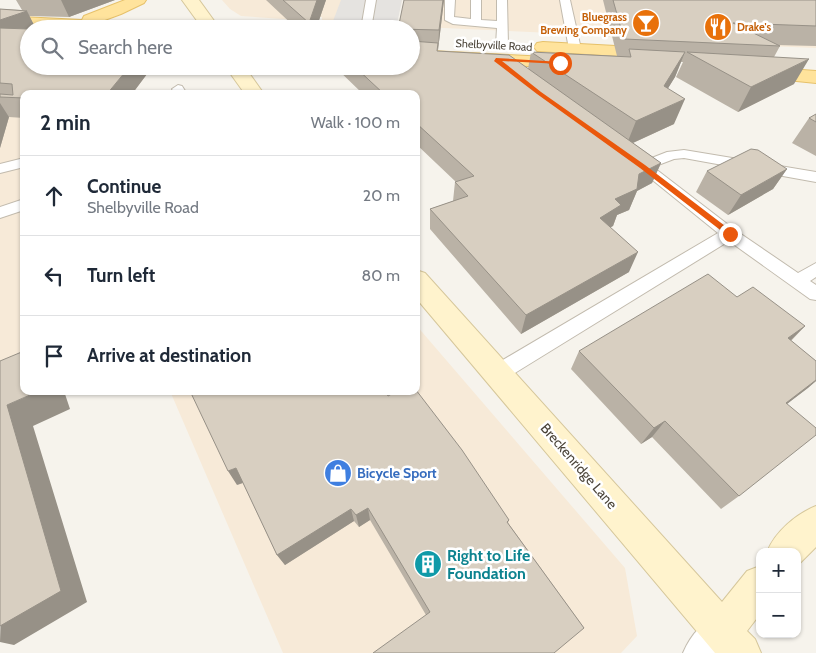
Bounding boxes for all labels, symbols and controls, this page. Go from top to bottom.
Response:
bar icon: Bluegrass Brewing Company [631,8,661,38]
place label: Bluegrass Brewing Company [540,10,627,37]
restaurant icon: Drake's [703,12,733,42]
search box [20,20,420,75]
place label: Drake's [737,20,771,34]
icon: search [38,34,66,62]
text: Search here [78,36,172,59]
street label: Shelbyville Road [455,36,533,54]
route start [549,52,572,75]
text: 2 min [40,110,91,135]
text: Walk · 100 m [311,113,400,132]
text: Continue [87,175,161,198]
icon: ahead [40,182,68,210]
text: 20 m [363,186,400,205]
text: Shelbyville Road [87,198,199,217]
route end [719,223,742,246]
icon: left [40,262,68,290]
text: Turn left [87,264,155,287]
text: 80 m [362,266,400,285]
icon: arrive [40,342,68,370]
text: Arrive at destination [87,344,251,367]
street label: Breckenridge Lane [537,419,621,513]
shop icon: Bicycle Sport [323,458,353,488]
place label: Bicycle Sport [357,464,437,482]
place label: Right to Life Foundation [447,546,530,583]
map controls [756,548,801,638]
button: + [756,548,801,593]
building icon: Right to Life Foundation [413,549,443,579]
button: − [756,593,801,638]

